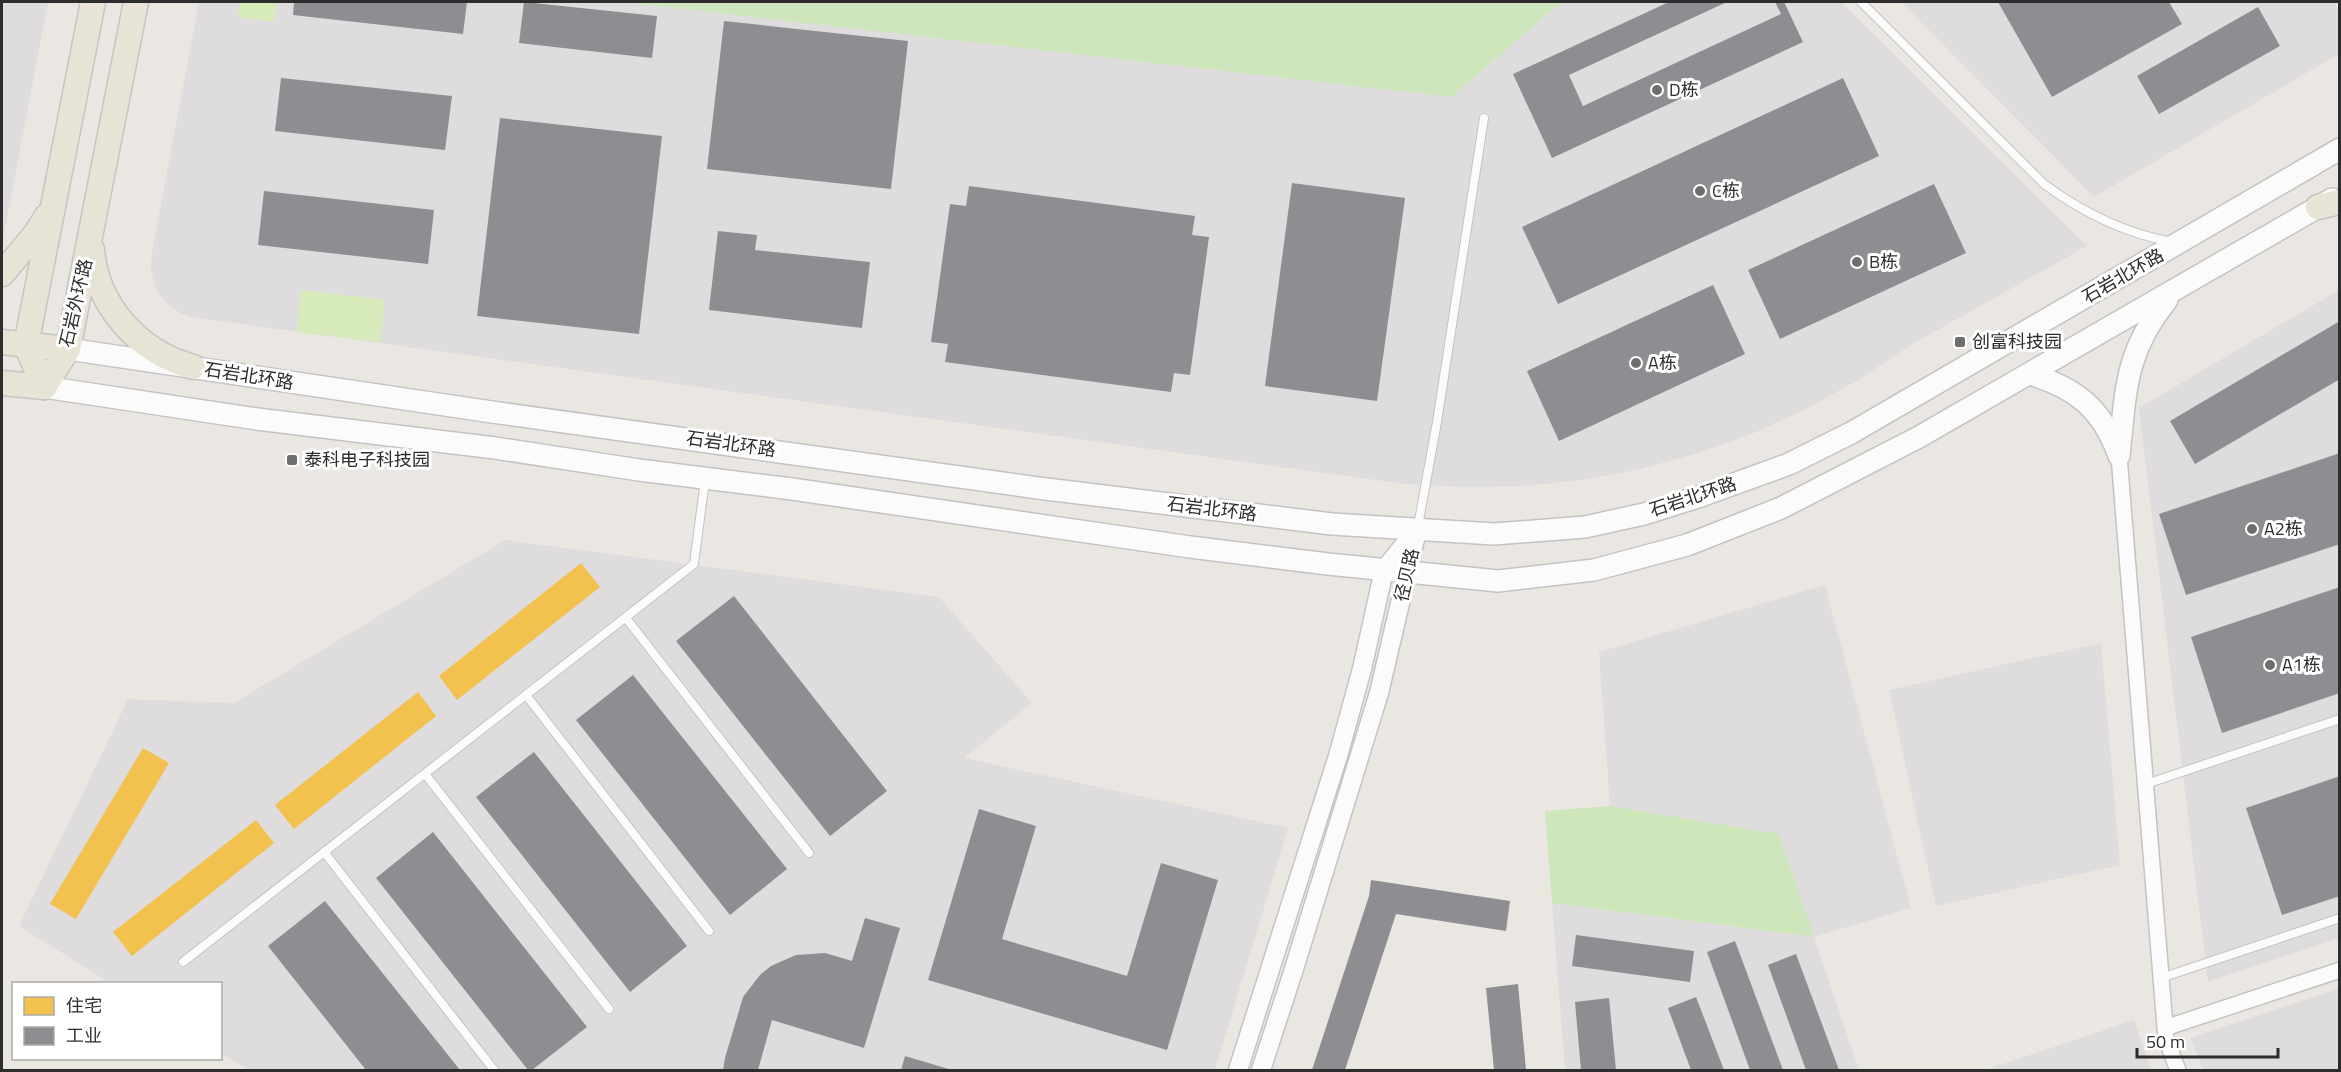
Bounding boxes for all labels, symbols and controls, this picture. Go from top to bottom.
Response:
place label: D栋 [1669,76,1699,103]
marker: D栋 [1650,83,1664,97]
place label: C栋 [1712,177,1740,204]
marker: C栋 [1693,184,1707,198]
street label: 石岩北环路 [2077,241,2168,310]
place label: B栋 [1869,248,1898,275]
marker: B栋 [1850,255,1864,269]
street label: 石岩外环路 [52,256,99,350]
place label: 创富科技园 [1972,328,2062,355]
marker: 创富科技园 [1953,335,1967,349]
place label: A栋 [1648,349,1677,376]
street label: 石岩北环路 [203,355,296,396]
marker: A栋 [1629,356,1643,370]
street label: 石岩北环路 [685,424,778,463]
place label: 泰科电子科技园 [304,446,430,473]
marker: 泰科电子科技园 [285,453,299,467]
street label: 石岩北环路 [1646,470,1740,523]
street label: 石岩北环路 [1166,490,1258,527]
place label: A2栋 [2264,515,2303,542]
marker: A2栋 [2245,522,2259,536]
street label: 径贝路 [1387,546,1426,604]
place label: A1栋 [2282,651,2321,678]
marker: A1栋 [2263,658,2277,672]
legend [12,982,222,1060]
text: 住宅 [66,992,102,1019]
scale bar [2137,1021,2278,1059]
text: 工业 [66,1022,102,1049]
text: 50 m [2146,1028,2185,1055]

